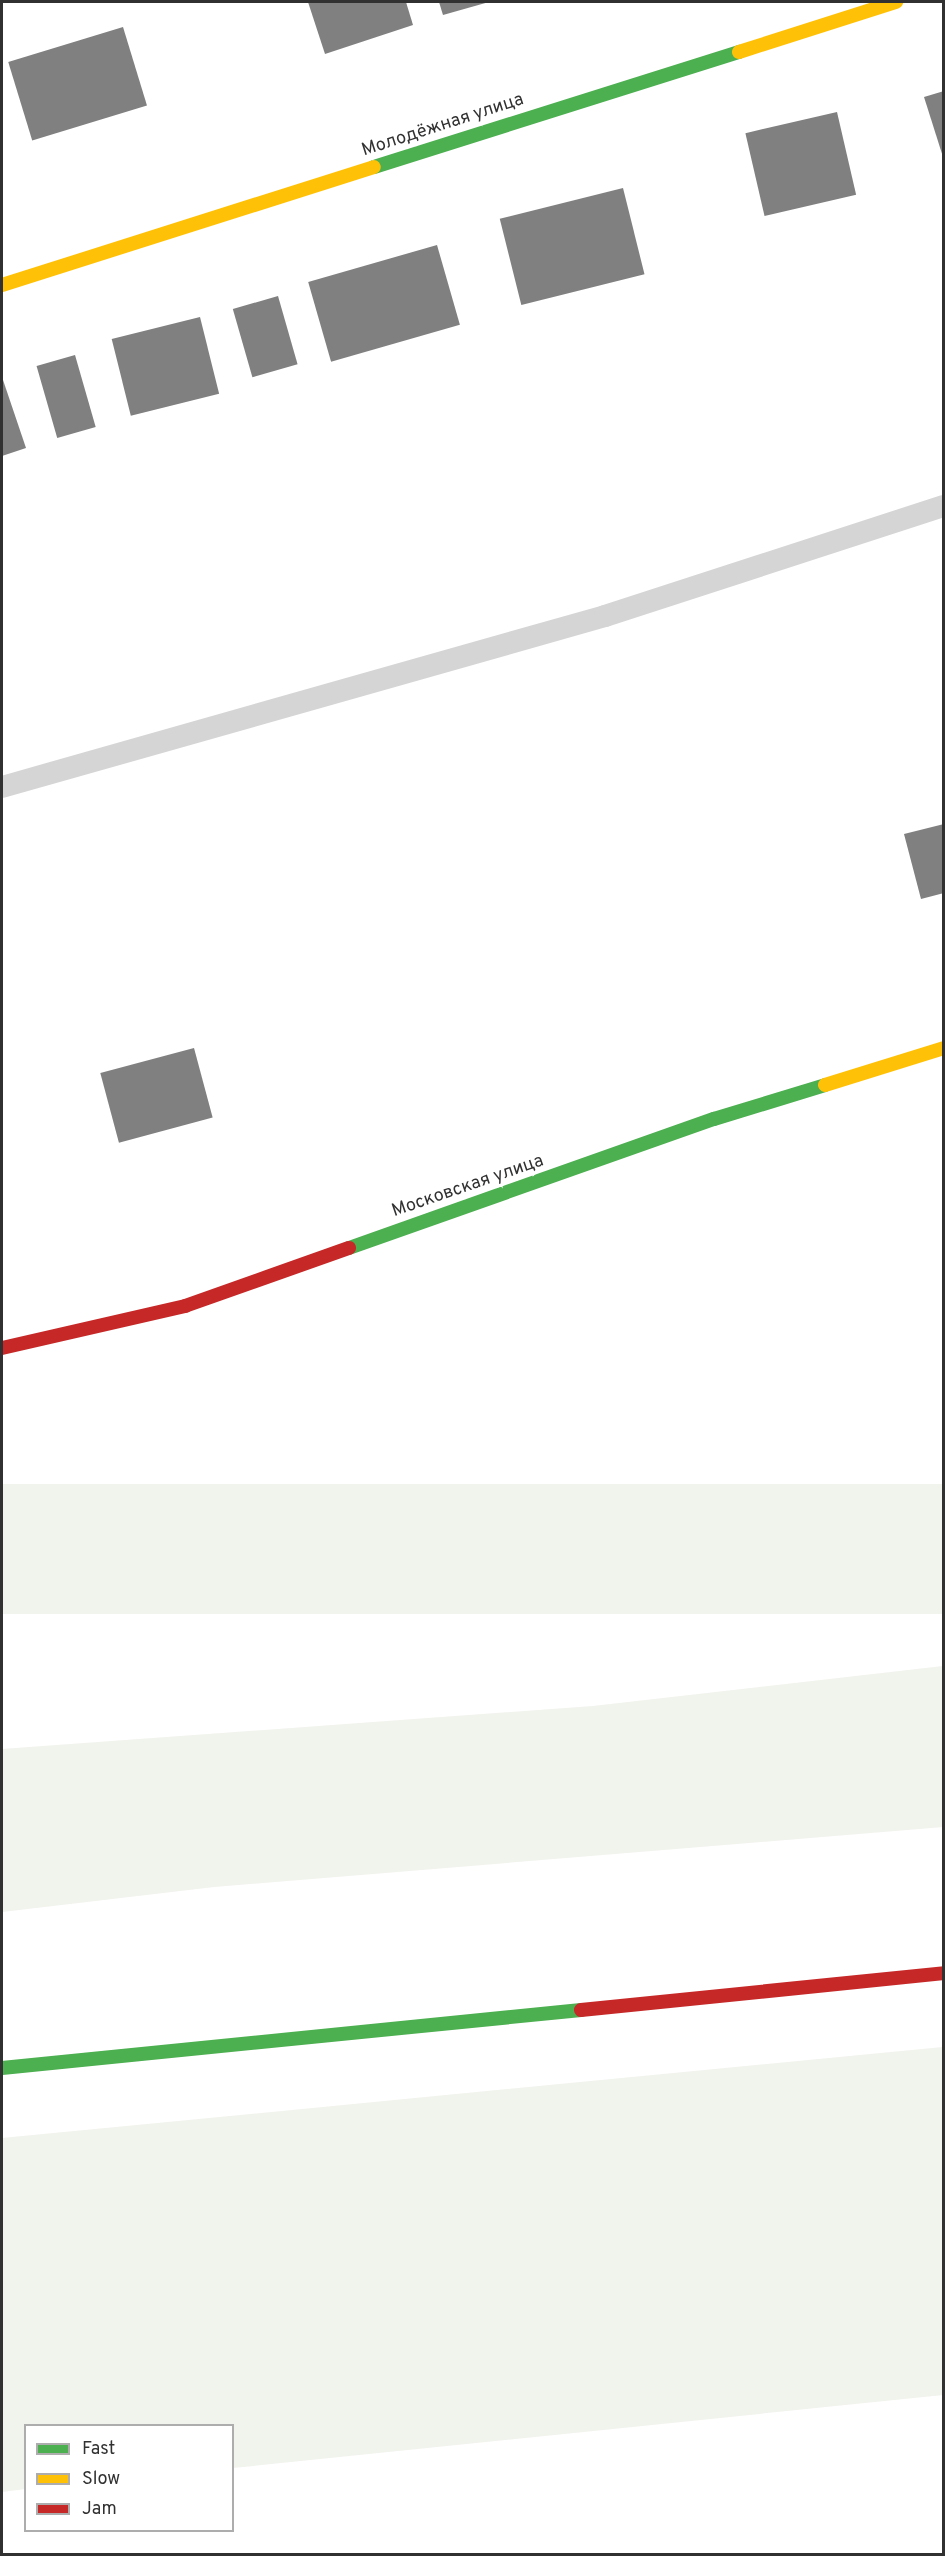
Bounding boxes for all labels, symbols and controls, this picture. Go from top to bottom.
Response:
street label: Молодёжная улица [359,90,527,162]
street label: Московская улица [389,1151,547,1223]
legend [24,2424,234,2532]
text: Fast [82,2438,115,2461]
text: Slow [82,2468,120,2491]
text: Jam [82,2498,117,2521]

